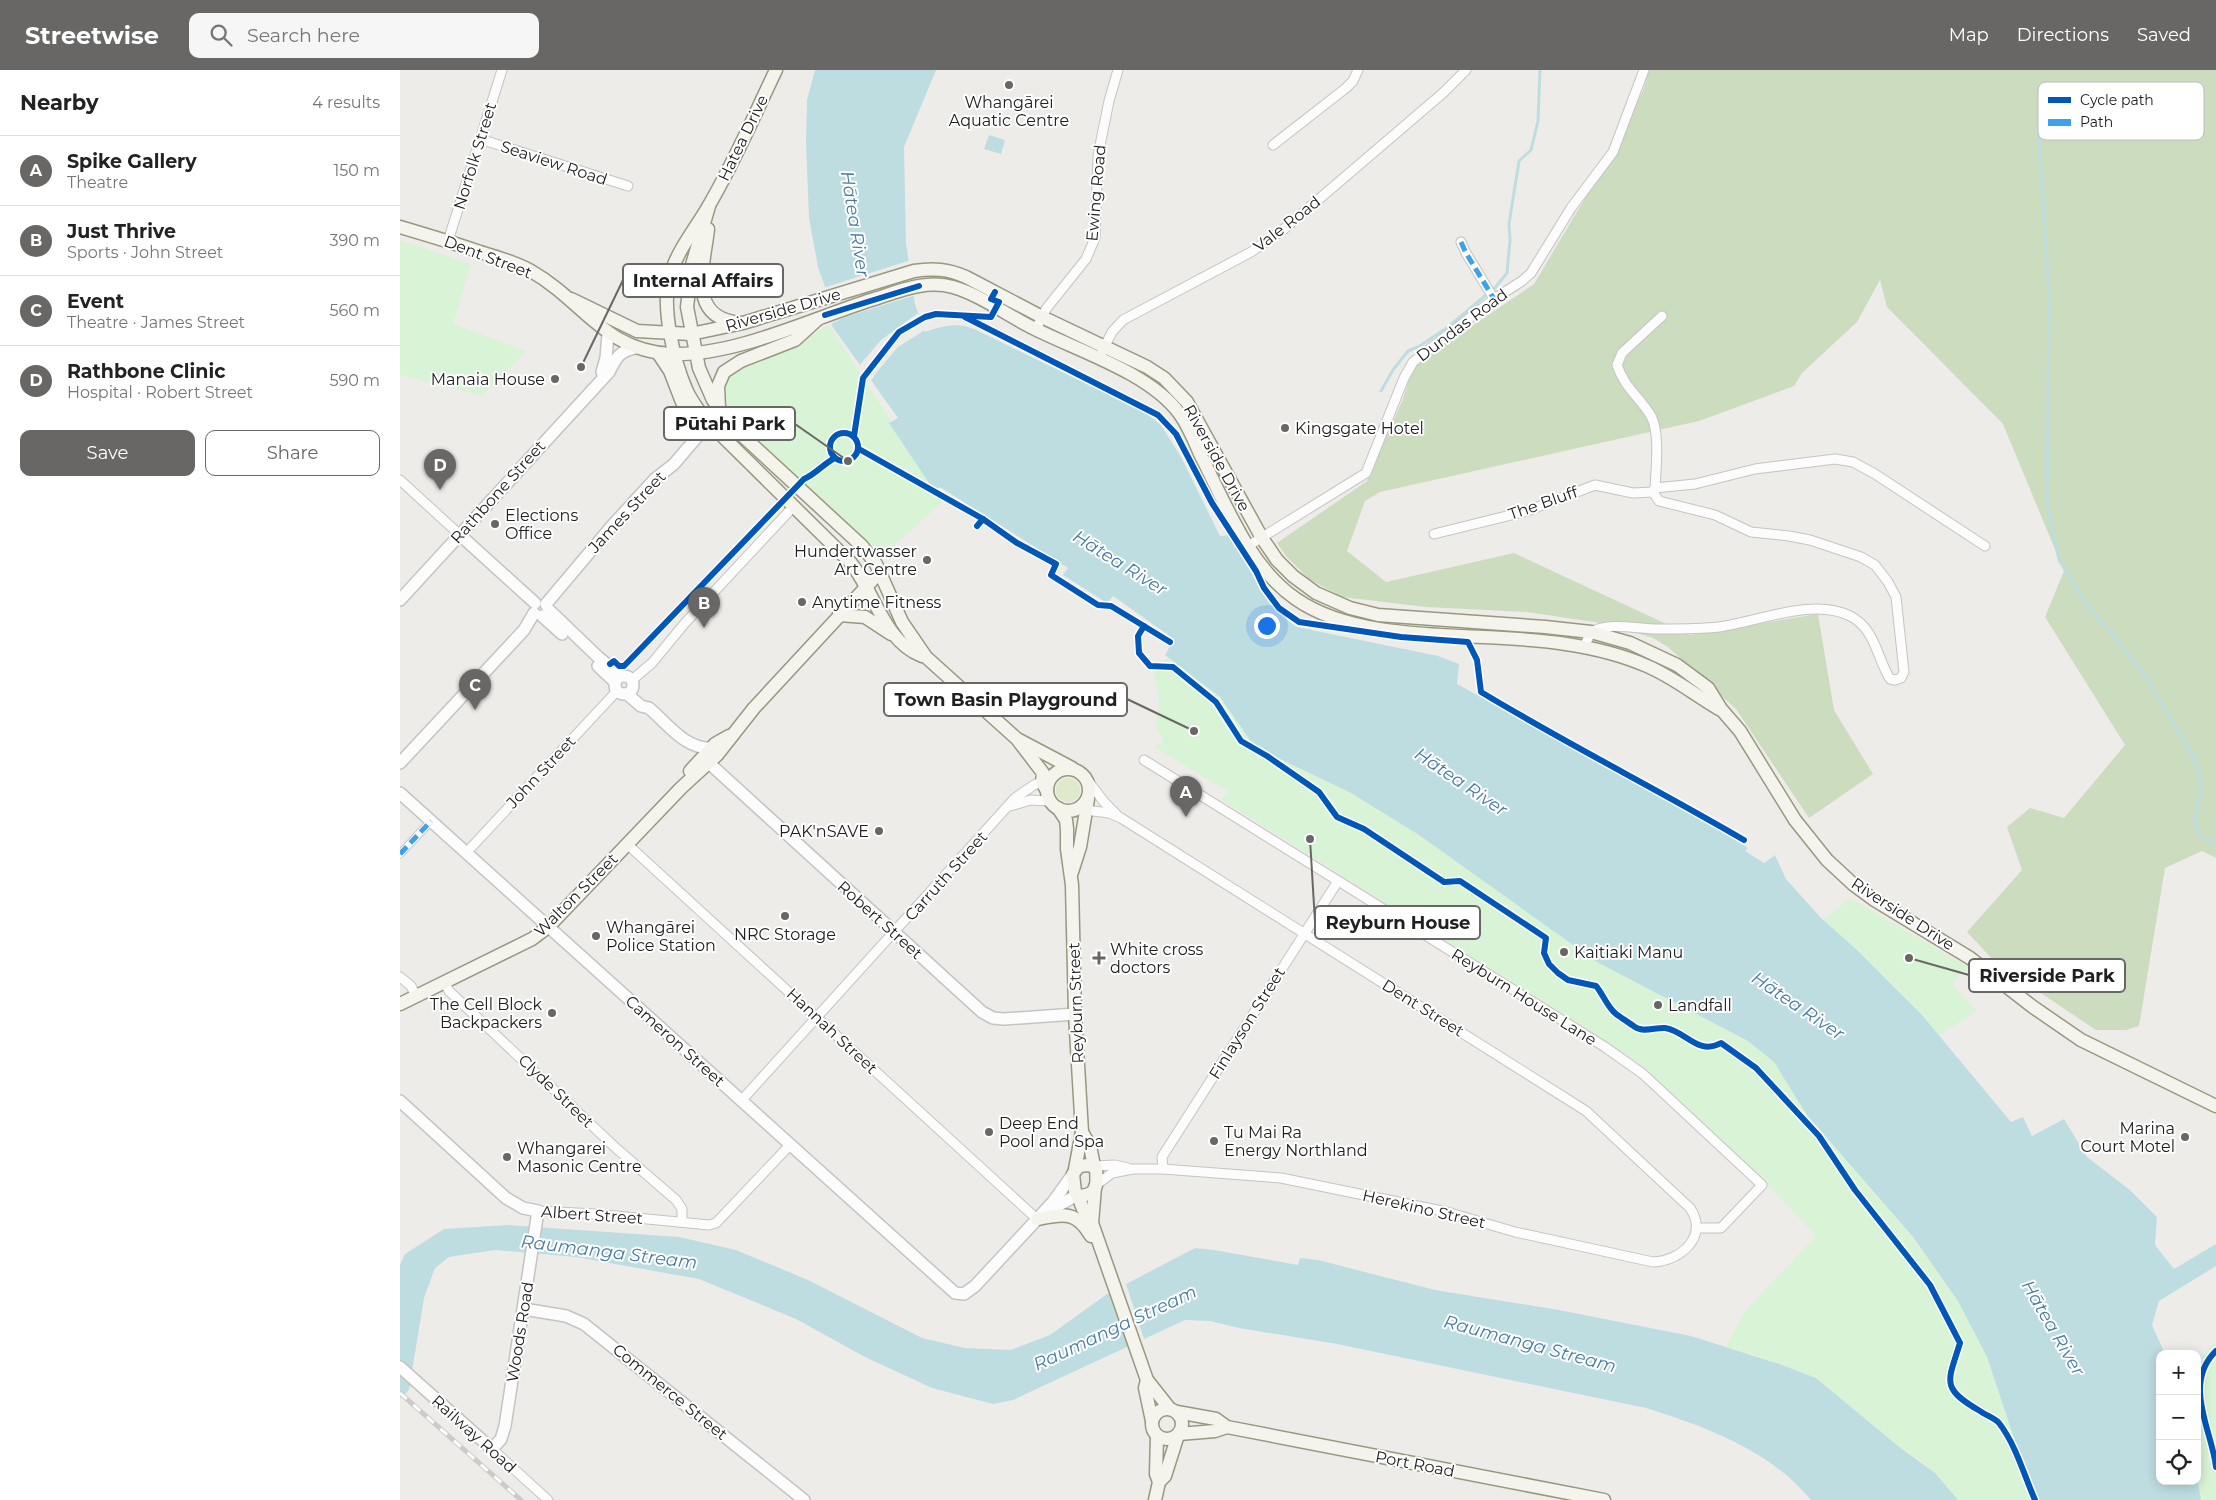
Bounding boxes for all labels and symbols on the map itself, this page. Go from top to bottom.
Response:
marker: Whangārei Aquatic Centre [1003,79,1015,91]
legend [2038,82,2204,140]
text: Cycle path [2080,91,2154,109]
street label: Hatea Drive [714,92,772,184]
place label: Whangārei Aquatic Centre [949,93,1069,130]
street label: Norfolk Street [450,100,500,212]
text: Path [2080,113,2113,131]
street label: Seaview Road [498,137,610,189]
street label: Ewing Road [1082,144,1110,242]
water label: Hātea River [836,169,874,279]
street label: Vale Road [1250,192,1324,256]
street label: Dent Street [441,232,535,283]
callout: Internal Affairs [623,264,783,297]
text: Internal Affairs [633,270,774,292]
street label: Riverside Drive [723,284,843,336]
street label: Dundas Road [1413,285,1511,365]
place label: Manaia House [431,370,545,389]
marker: Manaia House [549,373,561,385]
street label: Riverside Drive [1180,401,1254,515]
callout: Pūtahi Park [664,407,795,440]
text: Pūtahi Park [675,413,786,435]
place label: Kingsgate Hotel [1295,419,1424,438]
marker: Kingsgate Hotel [1279,422,1291,434]
street label: Rathbone Street [447,436,550,547]
pin: D [424,449,456,490]
street label: James Street [584,467,670,557]
street label: The Bluff [1506,482,1581,524]
place label: Elections Office [505,506,578,543]
marker: Elections Office [489,518,501,530]
water label: Hātea River [1069,525,1172,601]
place label: Hundertwasser Art Centre [794,542,917,579]
marker: Hundertwasser Art Centre [921,554,933,566]
pin: B [688,587,720,628]
place label: Anytime Fitness [812,593,941,612]
marker: Anytime Fitness [796,596,808,608]
your location [1254,613,1280,639]
pin: C [459,669,491,710]
callout: Town Basin Playground [884,683,1127,716]
text: Town Basin Playground [895,689,1117,711]
street label: John Street [502,731,580,813]
water label: Hātea River [1410,743,1512,821]
pin: A [1170,776,1202,817]
place label: PAK'nSAVE [779,822,869,841]
marker: PAK'nSAVE [873,825,885,837]
street label: Carruth Street [901,827,992,925]
street label: Walton Street [530,849,622,941]
street label: Riverside Drive [1848,874,1958,954]
street label: Robert Street [834,877,927,963]
callout: Reyburn House [1315,906,1480,939]
marker: NRC Storage [779,910,791,922]
text: Reyburn House [1326,912,1470,934]
place label: Whangārei Police Station [606,918,716,955]
place label: NRC Storage [734,925,836,944]
marker: Whangārei Police Station [590,930,602,942]
place label: White cross doctors [1110,940,1204,977]
street label: Reyburn Street [1064,942,1088,1064]
place label: Kaitiaki Manu [1574,943,1683,962]
street label: Reyburn House Lane [1448,945,1600,1049]
marker: Kaitiaki Manu [1558,946,1570,958]
marker: White cross doctors [1092,951,1106,965]
callout: Riverside Park [1969,959,2125,992]
street label: Finlayson Street [1205,963,1289,1083]
text: Riverside Park [1979,965,2115,987]
water label: Hātea River [1747,967,1849,1045]
street label: Dent Street [1379,975,1468,1041]
street label: Hannah Street [783,984,882,1078]
street label: Cameron Street [621,991,729,1091]
place label: The Cell Block Backpackers [430,995,542,1032]
place label: Landfall [1668,996,1732,1015]
marker: Landfall [1652,999,1664,1011]
marker: The Cell Block Backpackers [546,1007,558,1019]
street label: Clyde Street [514,1050,598,1132]
place label: Deep End Pool and Spa [999,1114,1104,1151]
place label: Marina Court Motel [2080,1119,2175,1156]
place label: Tu Mai Ra Energy Northland [1224,1123,1368,1160]
marker: Deep End Pool and Spa [983,1126,995,1138]
marker: Marina Court Motel [2179,1131,2191,1143]
marker: Tu Mai Ra Energy Northland [1208,1135,1220,1147]
place label: Whangarei Masonic Centre [517,1139,642,1176]
marker: Whangarei Masonic Centre [501,1151,513,1163]
street label: Herekino Street [1361,1186,1488,1233]
street label: Albert Street [540,1202,644,1228]
water label: Raumanga Stream [520,1230,698,1274]
water label: Hātea River [2017,1276,2090,1381]
street label: Woods Road [503,1280,537,1384]
water label: Raumanga Stream [1030,1281,1200,1375]
water label: Raumanga Stream [1441,1310,1619,1378]
street label: Commerce Street [609,1340,732,1444]
street label: Railway Road [428,1391,520,1477]
street label: Port Road [1374,1447,1456,1481]

